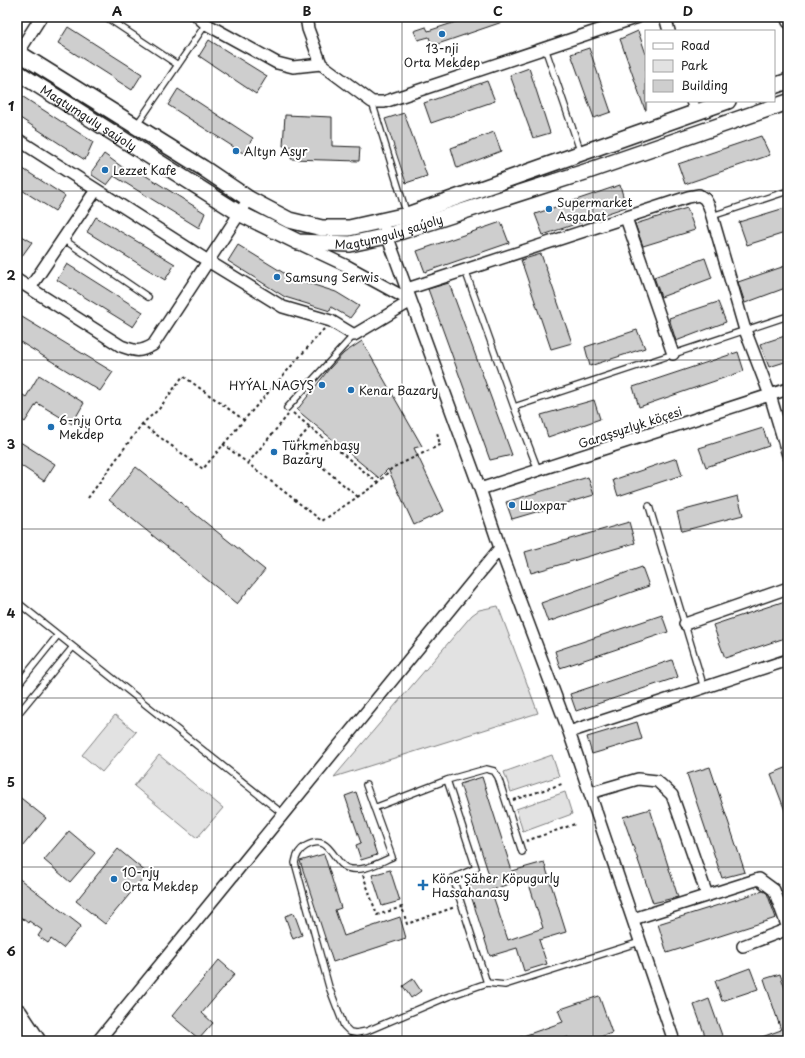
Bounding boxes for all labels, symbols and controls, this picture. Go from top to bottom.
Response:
text: A [112,1,122,20]
text: B [303,1,312,20]
text: C [493,1,503,20]
text: D [683,1,693,20]
marker: 13-nji Orta Mekdep [437,29,447,39]
legend [645,30,775,102]
text: Road [681,36,710,54]
place label: 13-nji Orta Mekdep [404,39,480,71]
text: Park [681,56,708,74]
text: Building [681,76,728,94]
street label: Magtymguly şaýoly [37,80,140,155]
text: 1 [8,96,14,115]
place label: Altyn Asyr [244,142,308,160]
marker: Altyn Asyr [231,146,241,156]
place label: Lezzet Kafe [113,161,176,179]
marker: Lezzet Kafe [100,165,110,175]
place label: Supermarket Asgabat [557,193,632,225]
marker: Supermarket Asgabat [544,204,554,214]
street label: Magtymguly şaýoly [334,210,445,253]
text: 2 [6,265,16,284]
place label: Samsung Serwis [285,268,379,286]
marker: Samsung Serwis [272,272,282,282]
place label: HYÝAL NAGYŞ [229,376,314,394]
marker: HYÝAL NAGYŞ [317,380,327,390]
place label: Kenar Bazary [359,381,438,399]
marker: Kenar Bazary [346,385,356,395]
street label: Garaşsyzlyk köçesi [576,402,684,452]
place label: 6-njy Orta Mekdep [59,411,122,443]
marker: 6-njy Orta Mekdep [46,422,56,432]
text: 3 [7,434,16,453]
place label: Türkmenbaşy Bazary [282,436,360,468]
marker: Türkmenbaşy Bazary [269,447,279,457]
place label: Шохрат [520,496,567,514]
marker: Шохрат [507,500,517,510]
text: 4 [7,603,16,622]
text: 5 [7,772,15,791]
place label: 10-njy Orta Mekdep [122,863,198,895]
place label: Köne Şäher Köpugurly Hassahanasy [432,869,560,901]
marker: 10-njy Orta Mekdep [109,874,119,884]
marker: Köne Şäher Köpugurly Hassahanasy [417,879,429,891]
text: 6 [6,941,16,960]

